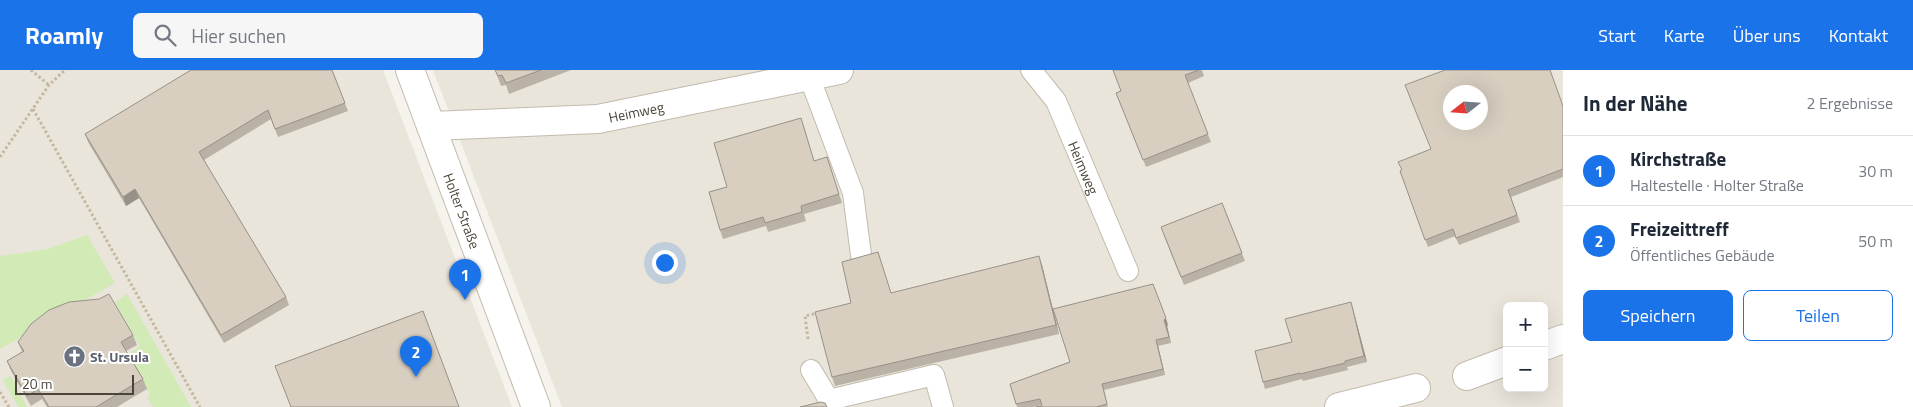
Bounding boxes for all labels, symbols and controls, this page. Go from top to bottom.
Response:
search box [133,13,483,58]
text: Roamly [25,17,103,53]
icon: search [151,21,179,49]
text: Hier suchen [191,21,286,50]
text: Start [1598,22,1636,49]
text: Karte [1664,22,1705,49]
text: Über uns [1733,22,1801,49]
text: Kontakt [1829,22,1888,49]
north arrow [1443,85,1488,130]
text: In der Nähe [1583,87,1688,119]
text: 2 Ergebnisse [1806,91,1893,115]
street label: Heimweg [607,95,666,127]
street label: Heimweg [1064,138,1105,197]
text: Kirchstraße [1630,144,1726,173]
text: 1 [1595,159,1603,183]
text: 30 m [1858,159,1893,183]
street label: Holter Straße [439,170,486,251]
text: Haltestelle · Holter Straße [1630,173,1804,197]
text: Freizeittreff [1630,214,1729,243]
text: 2 [1595,229,1603,253]
text: 50 m [1858,229,1893,253]
text: Öffentliches Gebäude [1630,243,1774,267]
your location [652,250,678,276]
pin: 1 [449,259,481,300]
button: Speichern [1583,290,1733,341]
button: Teilen [1743,290,1893,341]
map controls [1503,302,1548,392]
button: + [1503,302,1548,347]
pin: 2 [400,336,432,377]
church icon: St. Ursula [62,344,86,368]
place label: St. Ursula [90,346,149,367]
button: − [1503,347,1548,392]
scale bar [15,372,134,395]
text: 20 m [22,373,52,394]

